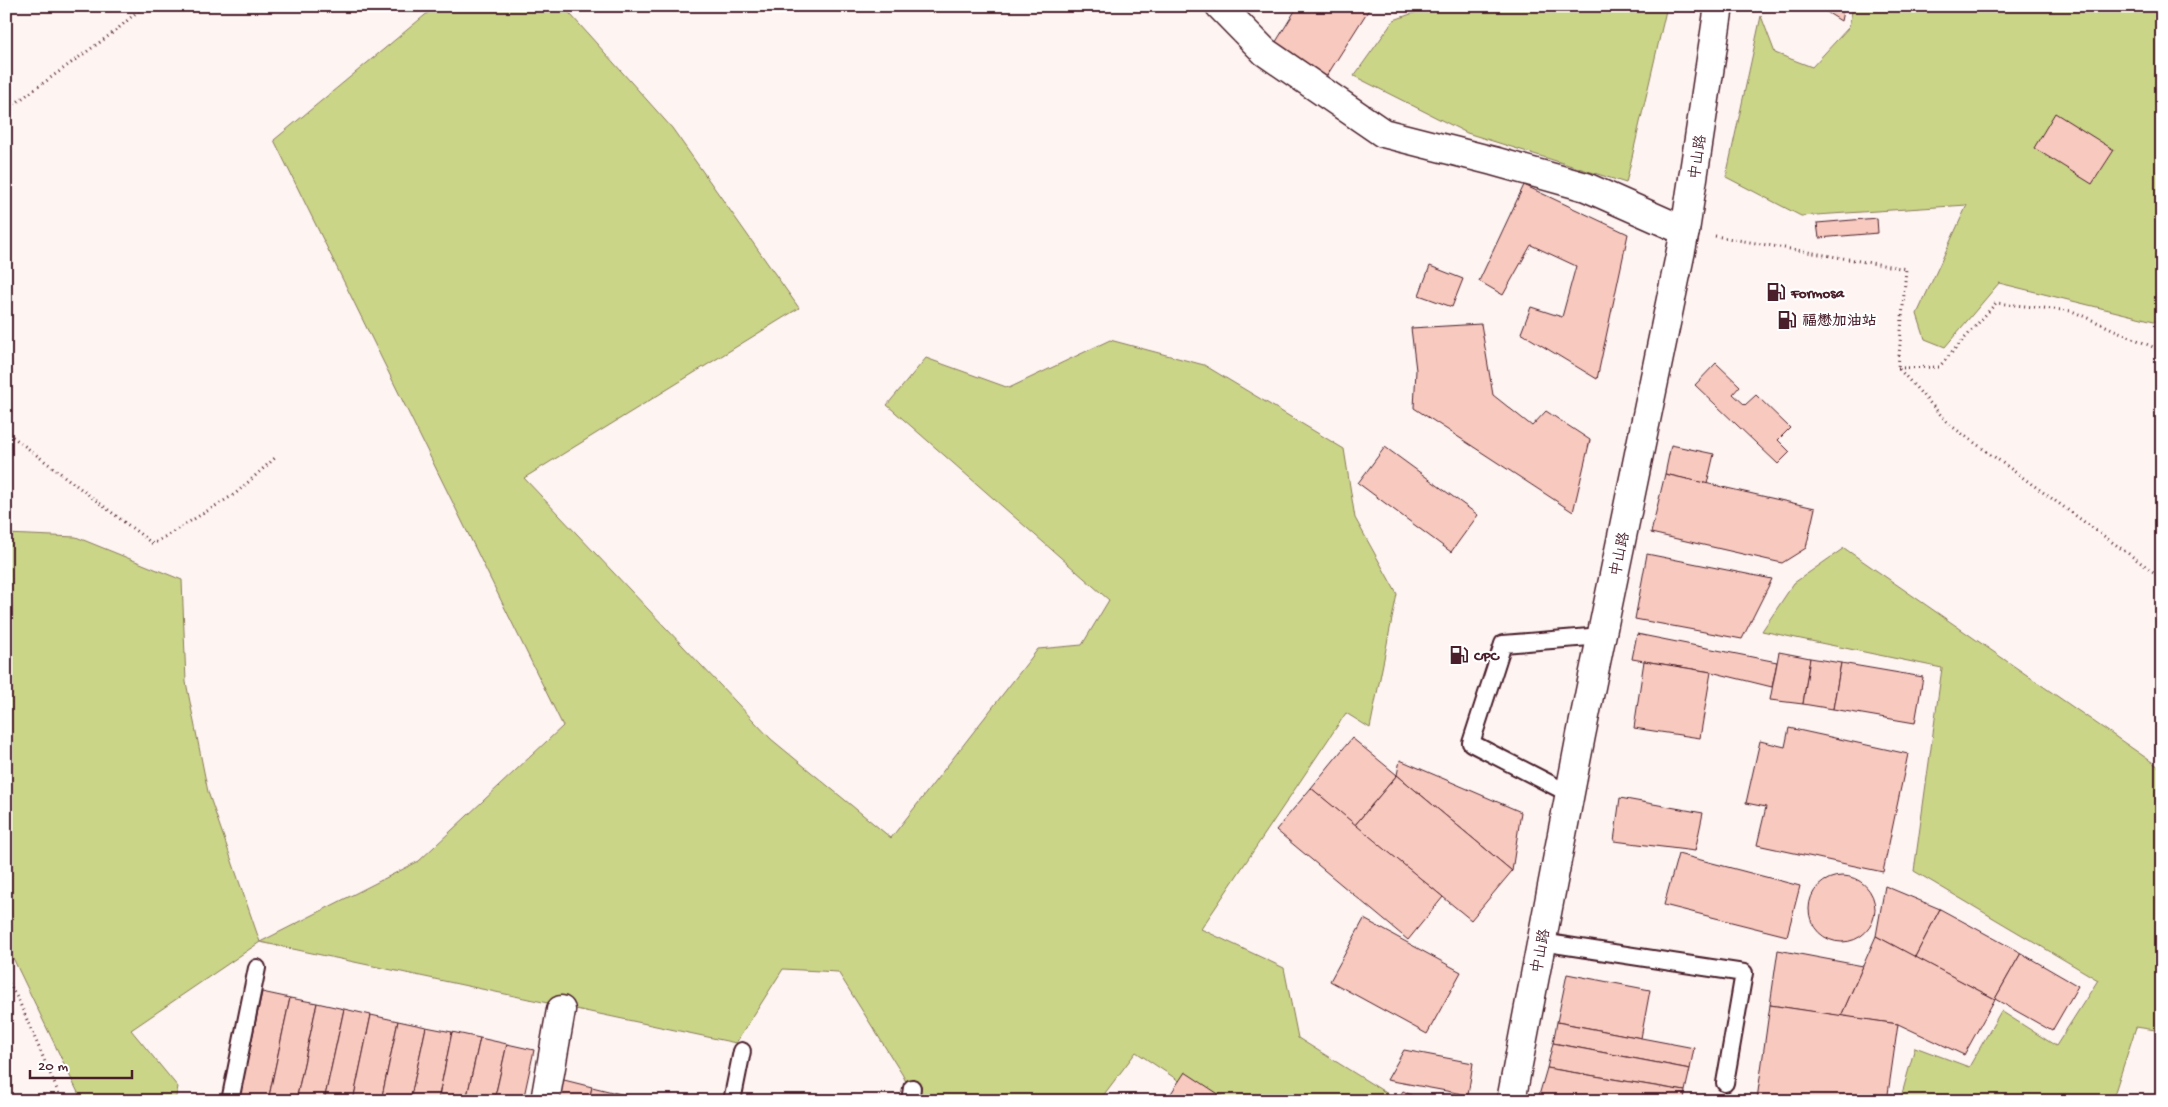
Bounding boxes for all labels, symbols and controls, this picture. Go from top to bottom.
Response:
street label: 中山路 [1687,134,1711,181]
fuel station icon: Formosa [1765,281,1787,303]
place label: Formosa [1790,285,1845,303]
fuel station icon: 福懋加油站 [1776,309,1798,331]
place label: 福懋加油站 [1802,313,1877,331]
street label: 中山路 [1607,531,1634,578]
fuel station icon: CPC [1448,644,1470,666]
place label: CPC [1473,648,1500,666]
street label: 中山路 [1529,928,1555,975]
scale bar [30,1047,132,1079]
text: 20 m [38,1058,68,1076]

